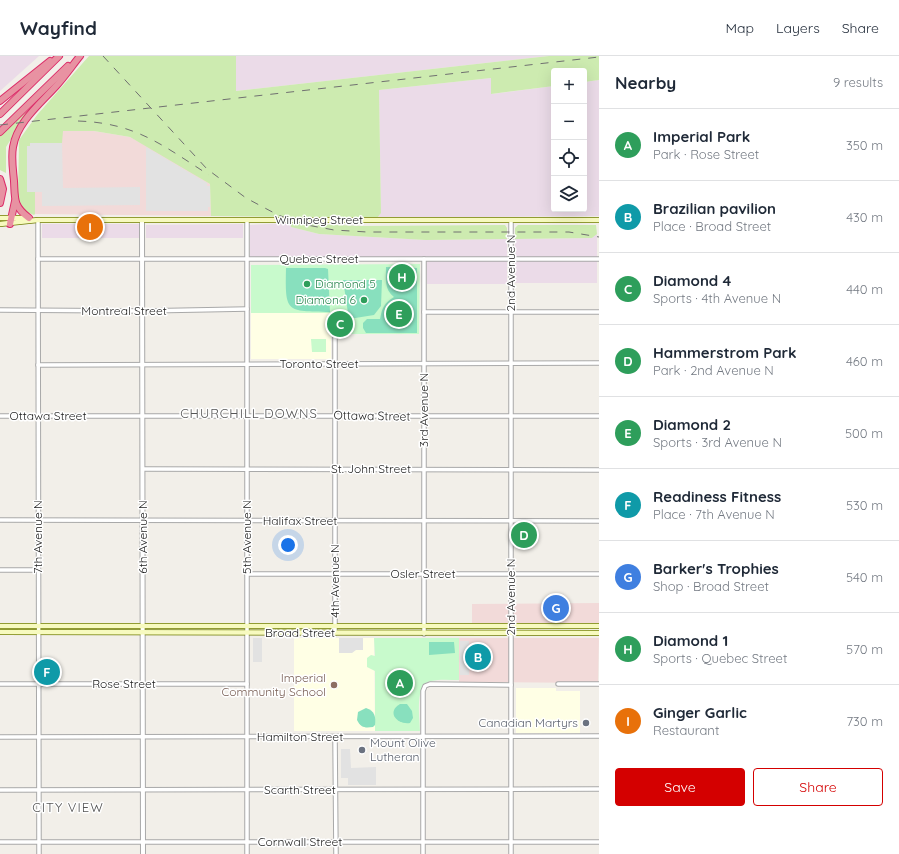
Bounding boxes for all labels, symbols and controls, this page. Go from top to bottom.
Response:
text: Wayfind [20,16,97,40]
text: Map [725,19,754,37]
text: Layers [776,19,820,37]
text: Share [842,19,879,37]
map controls [551,68,587,212]
button: + [551,68,587,104]
text: Nearby [615,72,676,93]
text: 9 results [833,74,883,90]
button: − [551,104,587,140]
text: Imperial Park [653,127,750,146]
text: A [624,137,632,153]
text: 350 m [846,137,883,153]
button: locate [551,140,587,176]
text: Park · Rose Street [653,146,759,162]
button: layers [551,176,587,212]
text: Brazilian pavilion [653,199,776,218]
text: B [624,209,632,225]
text: 430 m [846,209,883,225]
pin: I [77,212,103,242]
street label: Winnipeg Street [275,212,363,227]
text: Place · Broad Street [653,218,771,234]
street label: 2nd Avenue N [503,234,518,312]
street label: Quebec Street [279,251,359,266]
pin: H [389,262,415,292]
text: Diamond 4 [653,271,731,290]
place label: Diamond 5 [315,276,376,291]
marker: Diamond 5 [302,279,312,289]
text: C [624,281,632,297]
text: 440 m [846,281,883,297]
text: Sports · 4th Avenue N [653,290,781,306]
place label: Diamond 6 [295,292,357,307]
marker: Diamond 6 [359,295,369,305]
pin: E [386,299,412,329]
street label: Montreal Street [81,303,167,318]
pin: C [327,309,353,339]
text: Hammerstrom Park [653,343,797,362]
text: D [623,353,633,369]
text: 460 m [846,353,883,369]
street label: Toronto Street [280,356,358,371]
text: Park · 2nd Avenue N [653,362,774,378]
street label: 3rd Avenue N [416,373,431,447]
district label: CHURCHILL DOWNS [180,405,318,421]
street label: Ottawa Street [333,407,411,424]
street label: Ottawa Street [10,408,86,423]
text: Diamond 2 [653,415,731,434]
text: E [624,425,632,441]
text: 500 m [845,425,883,441]
text: Sports · 3rd Avenue N [653,434,782,450]
street label: St. John Street [331,461,411,476]
text: Readiness Fitness [653,487,781,506]
text: F [624,497,632,513]
text: 530 m [846,497,883,513]
street label: 7th Avenue N [30,500,45,574]
street label: 6th Avenue N [135,500,150,574]
street label: 5th Avenue N [239,500,254,574]
text: Place · 7th Avenue N [653,506,775,522]
street label: Halifax Street [263,513,337,528]
pin: D [511,520,537,550]
your location [278,535,298,555]
street label: 4th Avenue N [327,544,342,618]
street label: 2nd Avenue N [503,558,518,636]
text: Barker's Trophies [653,559,779,578]
street label: Osler Street [391,566,455,581]
text: G [623,569,633,585]
text: 540 m [846,569,883,585]
text: Shop · Broad Street [653,578,769,594]
pin: G [543,593,569,623]
street label: Broad Street [265,625,335,640]
text: Diamond 1 [653,631,728,650]
text: H [623,641,633,657]
text: 570 m [846,641,883,657]
pin: B [465,642,491,672]
text: Sports · Quebec Street [653,650,787,666]
pin: F [34,657,60,687]
pin: A [387,668,413,698]
place label: Imperial Community School [222,670,326,699]
street label: Rose Street [92,676,156,691]
marker: Imperial Community School [329,680,339,690]
text: Ginger Garlic [653,703,747,722]
text: I [626,713,630,729]
text: 730 m [846,713,883,729]
place label: Canadian Martyrs [478,715,578,730]
marker: Canadian Martyrs [581,718,591,728]
text: Restaurant [653,722,719,738]
street label: Hamilton Street [257,729,343,744]
place label: Mount Olive Lutheran [370,735,436,764]
marker: Mount Olive Lutheran [357,745,367,755]
button: Save [615,768,745,806]
button: Share [753,768,883,806]
street label: Scarth Street [264,782,336,797]
district label: CITY VIEW [32,799,104,815]
street label: Cornwall Street [258,834,342,849]

